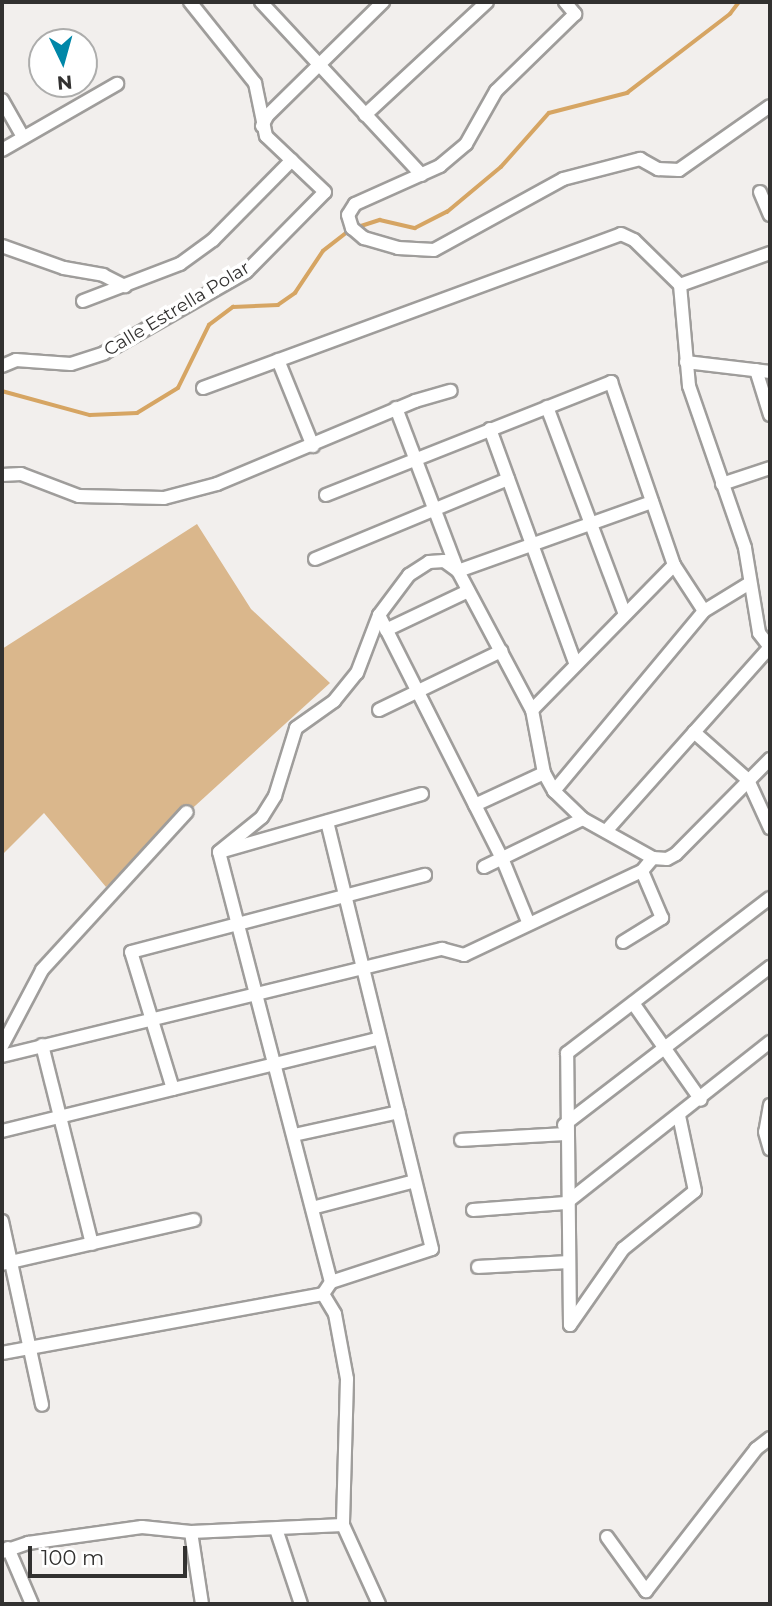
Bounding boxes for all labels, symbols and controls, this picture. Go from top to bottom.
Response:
north arrow [28,28,98,98]
text: N [56,70,73,95]
street label: Calle Estrella Polar [100,257,254,361]
scale bar [32,1532,191,1576]
text: 100 m [41,1545,104,1570]

